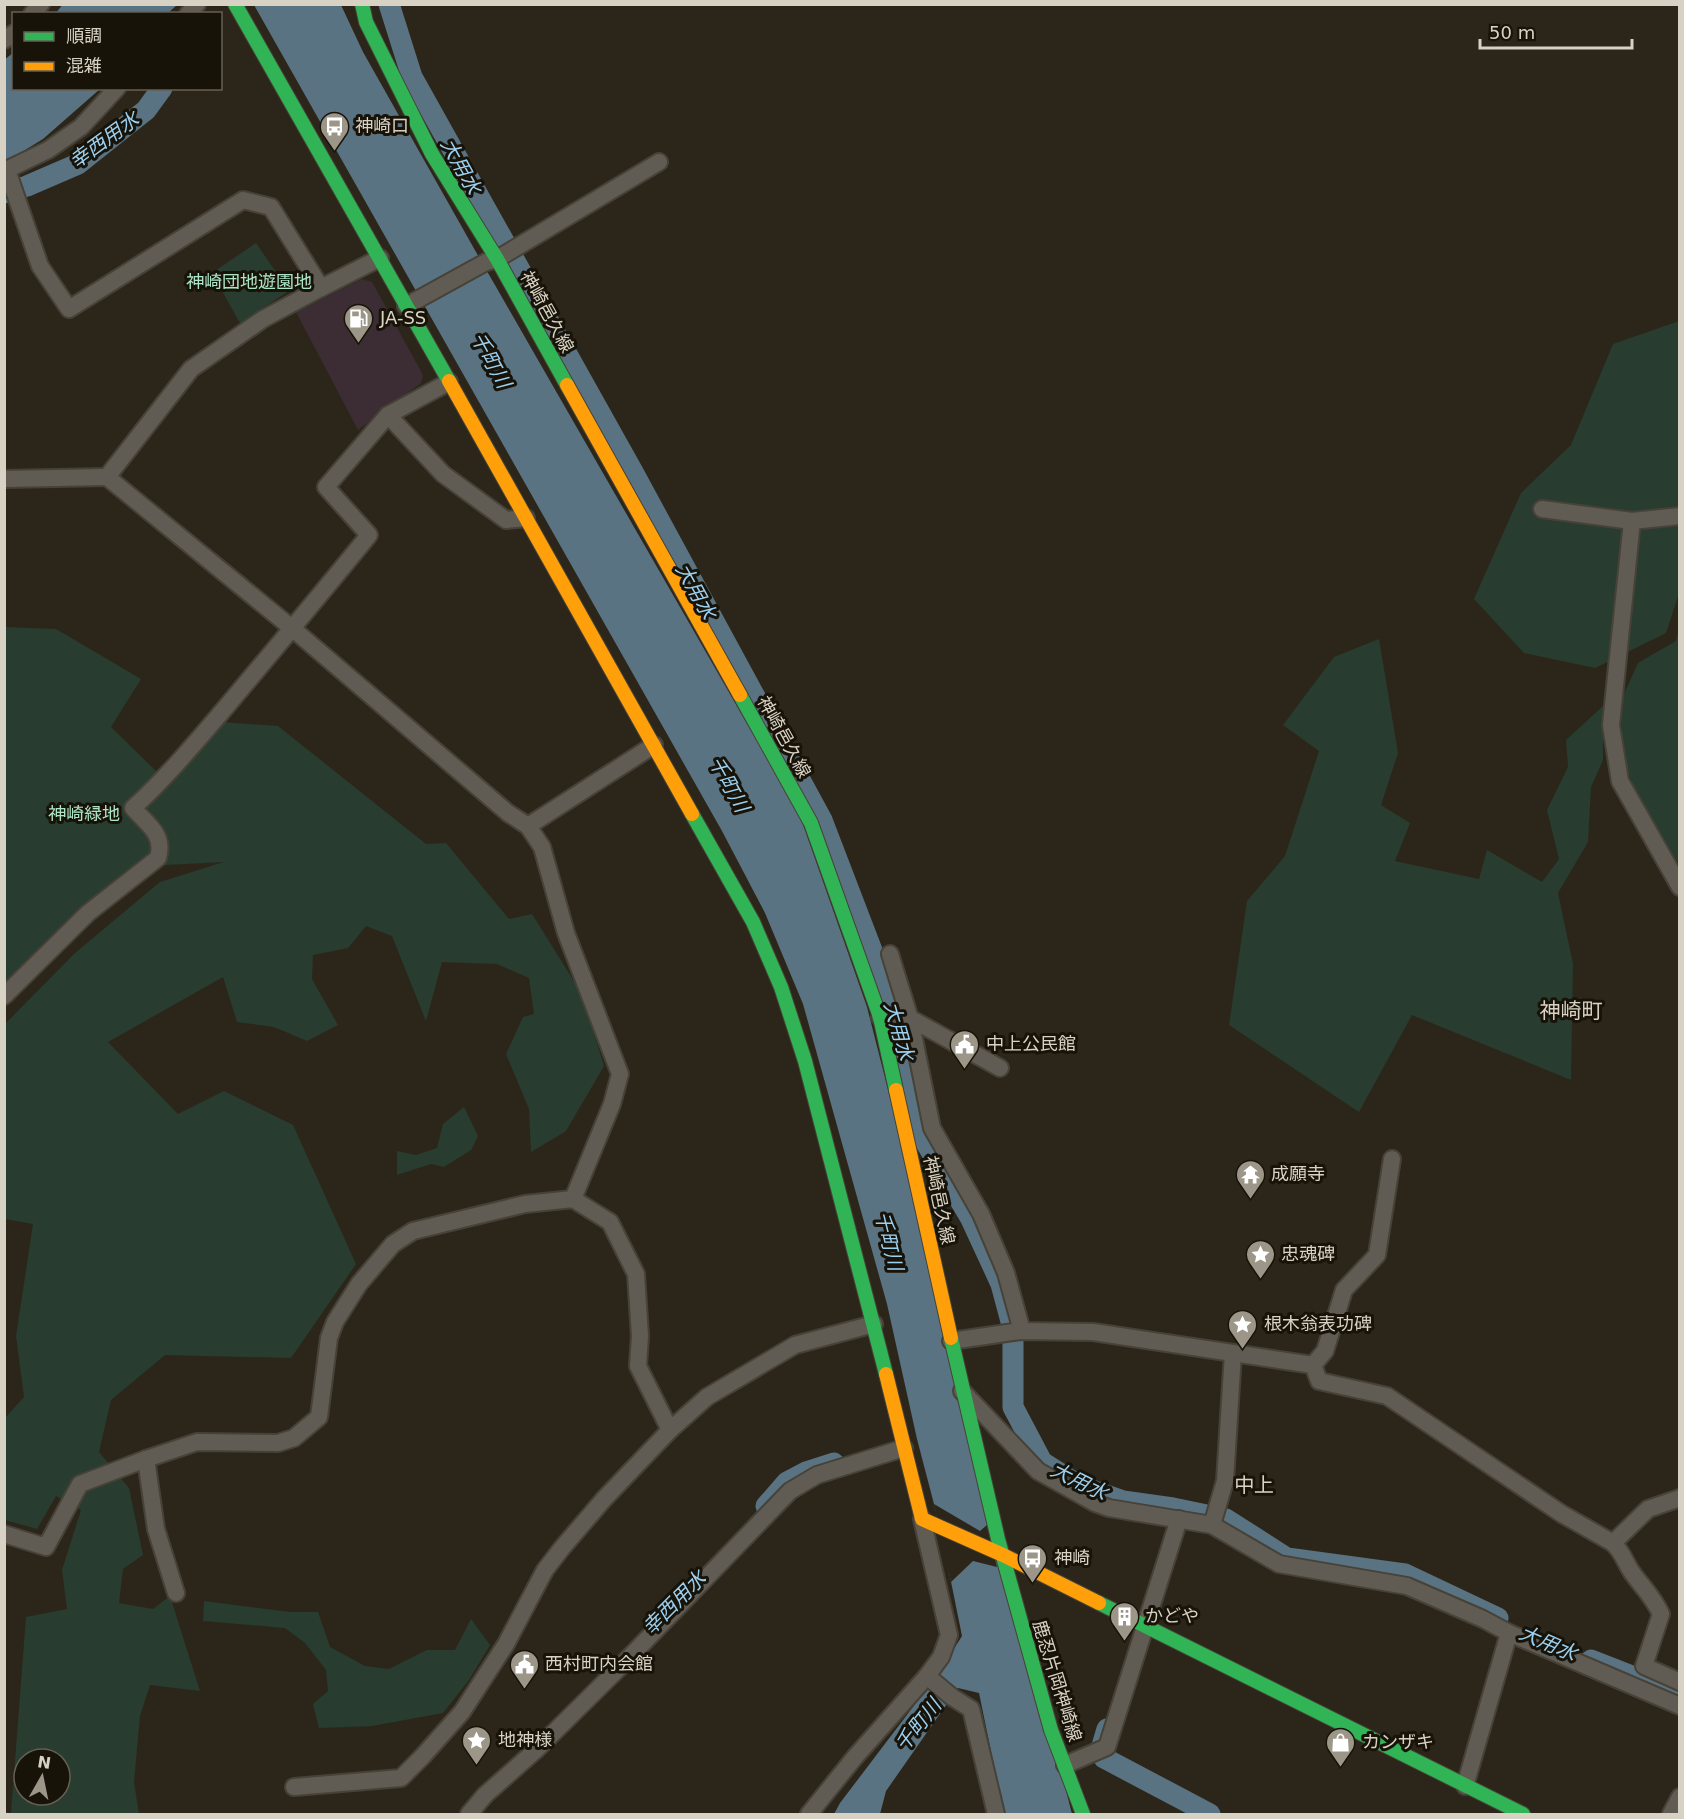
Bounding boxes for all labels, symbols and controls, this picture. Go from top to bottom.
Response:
legend [12,12,222,90]
scale bar [1480,12,1632,50]
text: 50 m [1489,22,1535,43]
text: 順調 [66,25,102,46]
text: 混雑 [66,55,102,76]
water label: 幸西用水 [65,106,145,173]
bus stop icon: 神崎口 [318,110,350,152]
place label: 神崎口 [355,115,409,136]
water label: 大用水 [436,134,487,200]
street label: 神崎邑久線 [516,267,578,356]
park label: 神崎団地遊園地 [186,271,312,292]
fuel station icon: JA-SS [343,302,375,344]
place label: JA-SS [379,307,426,328]
water label: 千町川 [466,328,517,394]
water label: 大用水 [671,559,722,625]
street label: 神崎邑久線 [753,692,815,781]
water label: 千町川 [704,752,755,818]
park label: 神崎緑地 [48,803,120,824]
water label: 大用水 [879,999,919,1065]
district label: 神崎町 [1540,999,1603,1023]
public building icon: 中上公民館 [949,1028,981,1070]
place label: 中上公民館 [986,1033,1076,1054]
street label: 神崎邑久線 [920,1154,959,1246]
temple icon: 成願寺 [1234,1158,1266,1200]
place label: 成願寺 [1271,1163,1325,1184]
water label: 千町川 [870,1209,908,1275]
place icon: 忠魂碑 [1244,1238,1276,1280]
place label: 忠魂碑 [1281,1243,1335,1264]
place icon: 根木翁表功碑 [1227,1308,1259,1350]
place label: 根木翁表功碑 [1264,1313,1372,1334]
water label: 大用水 [1047,1457,1113,1506]
district label: 中上 [1234,1473,1274,1497]
bus stop icon: 神崎 [1017,1542,1049,1584]
place label: 神崎 [1054,1547,1090,1568]
water label: 幸西用水 [637,1565,712,1640]
building icon: かどや [1108,1600,1140,1642]
place label: かどや [1145,1605,1199,1626]
street label: 鹿忍片岡神崎線 [1029,1618,1086,1744]
water label: 大用水 [1516,1620,1582,1667]
public building icon: 西村町内会館 [508,1648,540,1690]
place label: 西村町内会館 [545,1653,653,1674]
water label: 千町川 [890,1692,947,1756]
place icon: 地神様 [461,1724,493,1766]
shop icon: カンザキ [1325,1726,1357,1768]
place label: 地神様 [498,1729,552,1750]
place label: カンザキ [1362,1731,1434,1752]
north arrow [12,1747,72,1807]
text: N [36,1752,52,1773]

